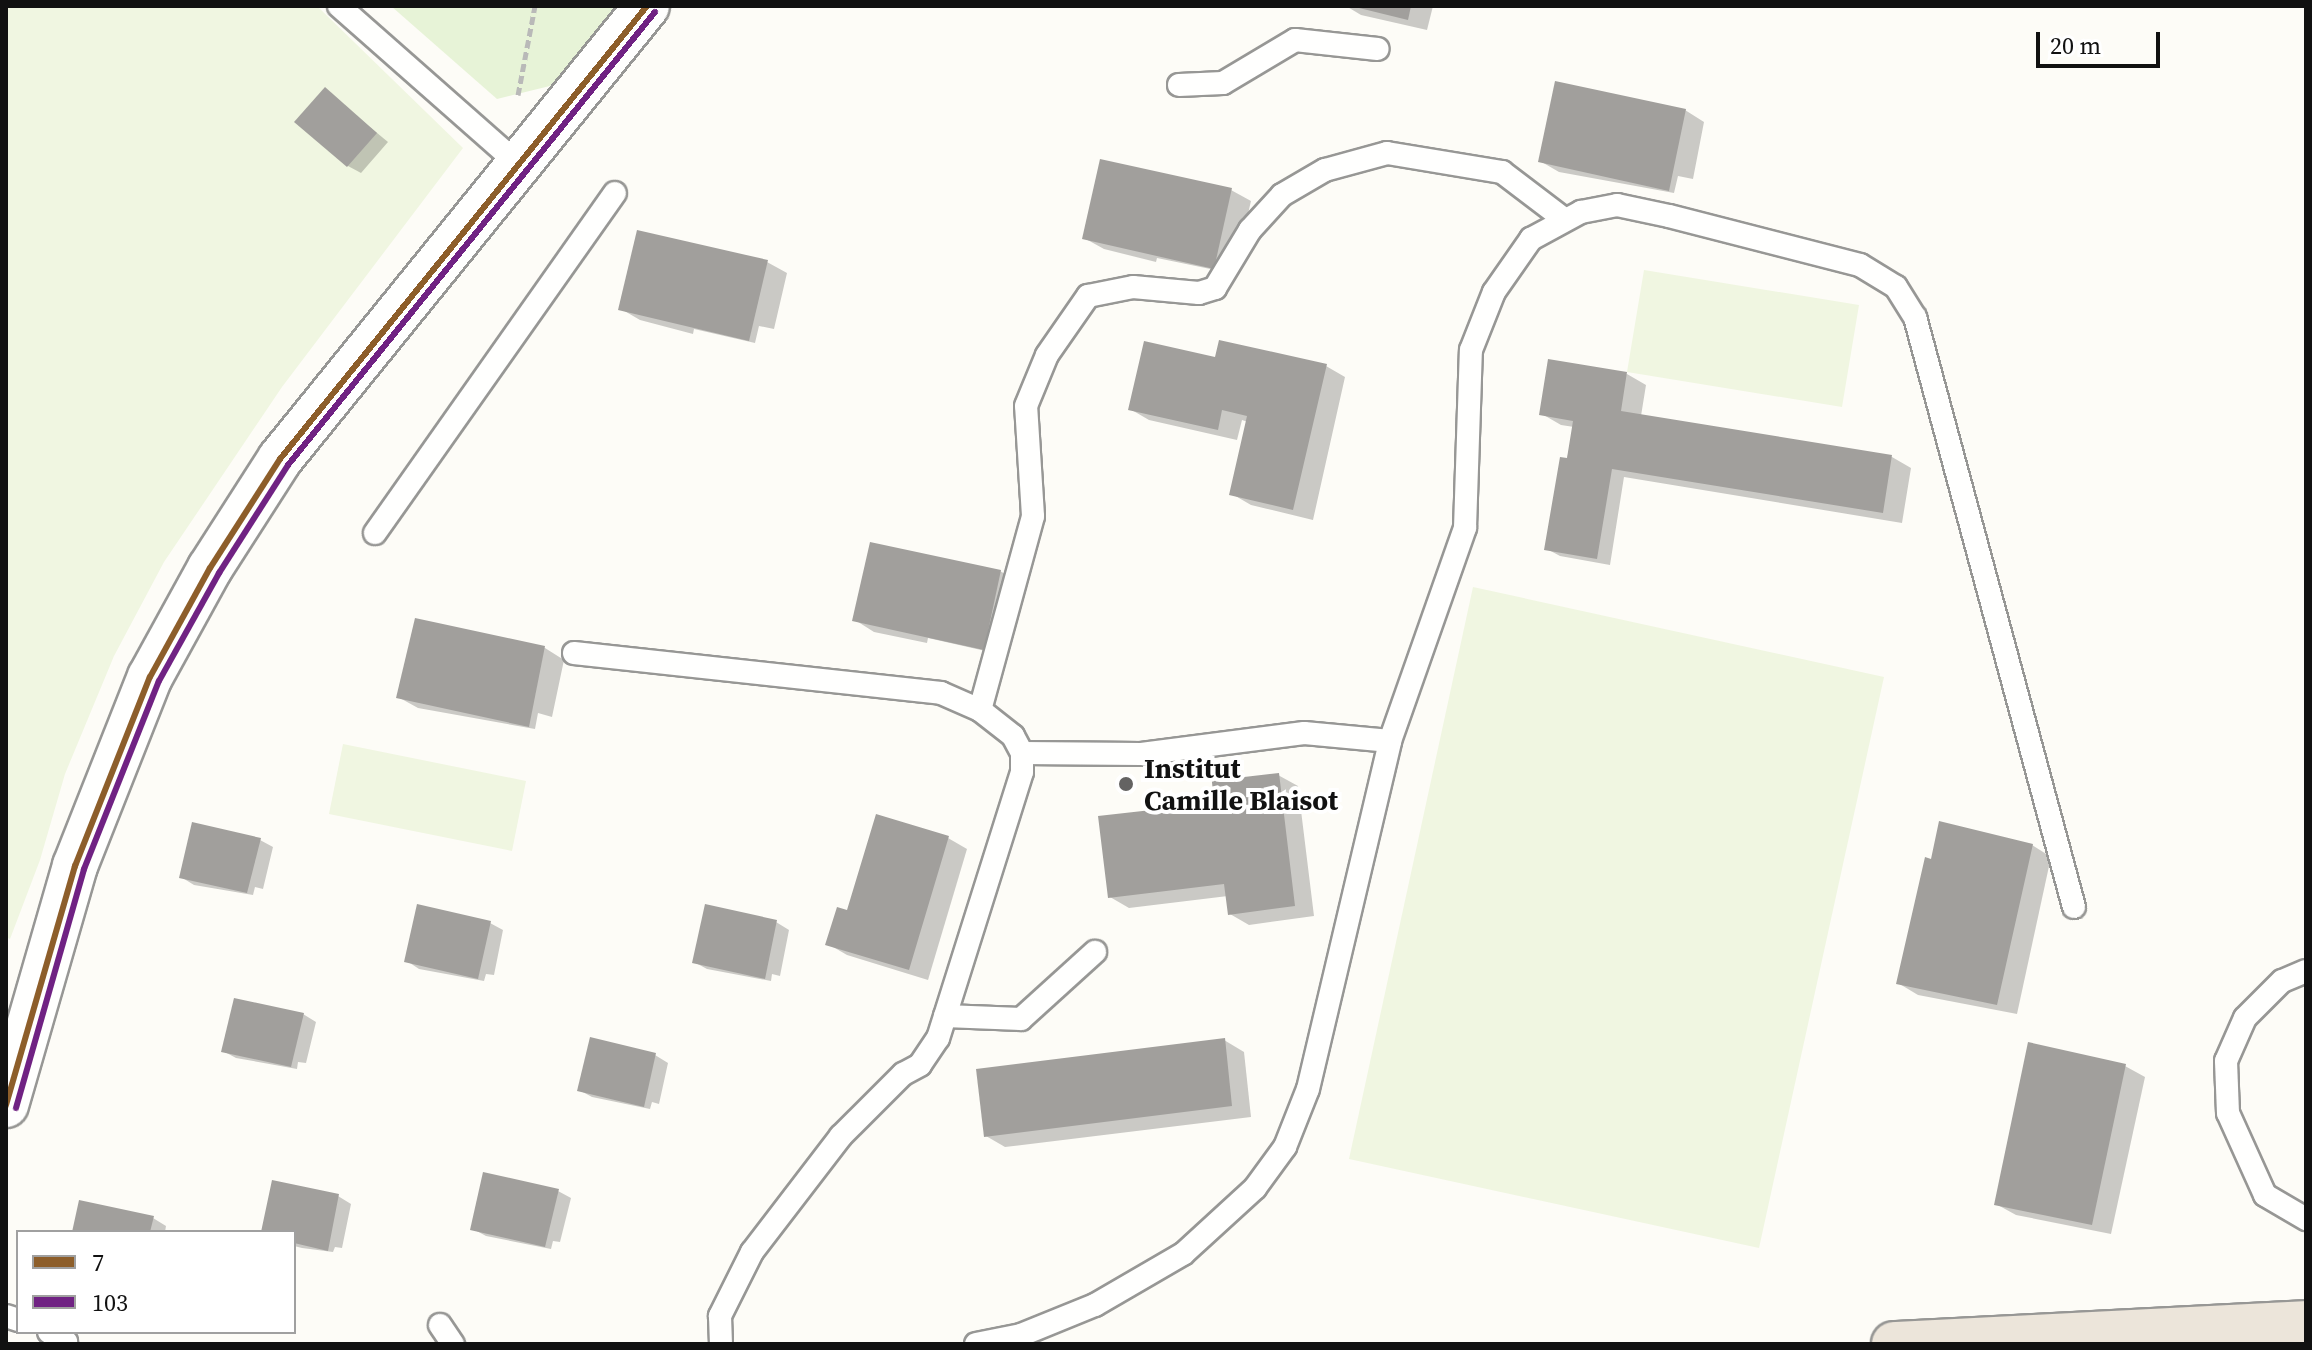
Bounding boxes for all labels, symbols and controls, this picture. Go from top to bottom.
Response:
scale bar [2040,16,2164,66]
text: 20 m [2050,29,2101,62]
place label: Institut Camille Blaisot [1144,751,1338,817]
marker: Institut Camille Blaisot [1115,773,1137,795]
legend [16,1230,296,1334]
text: 7 [92,1246,104,1279]
text: 103 [92,1286,128,1319]

